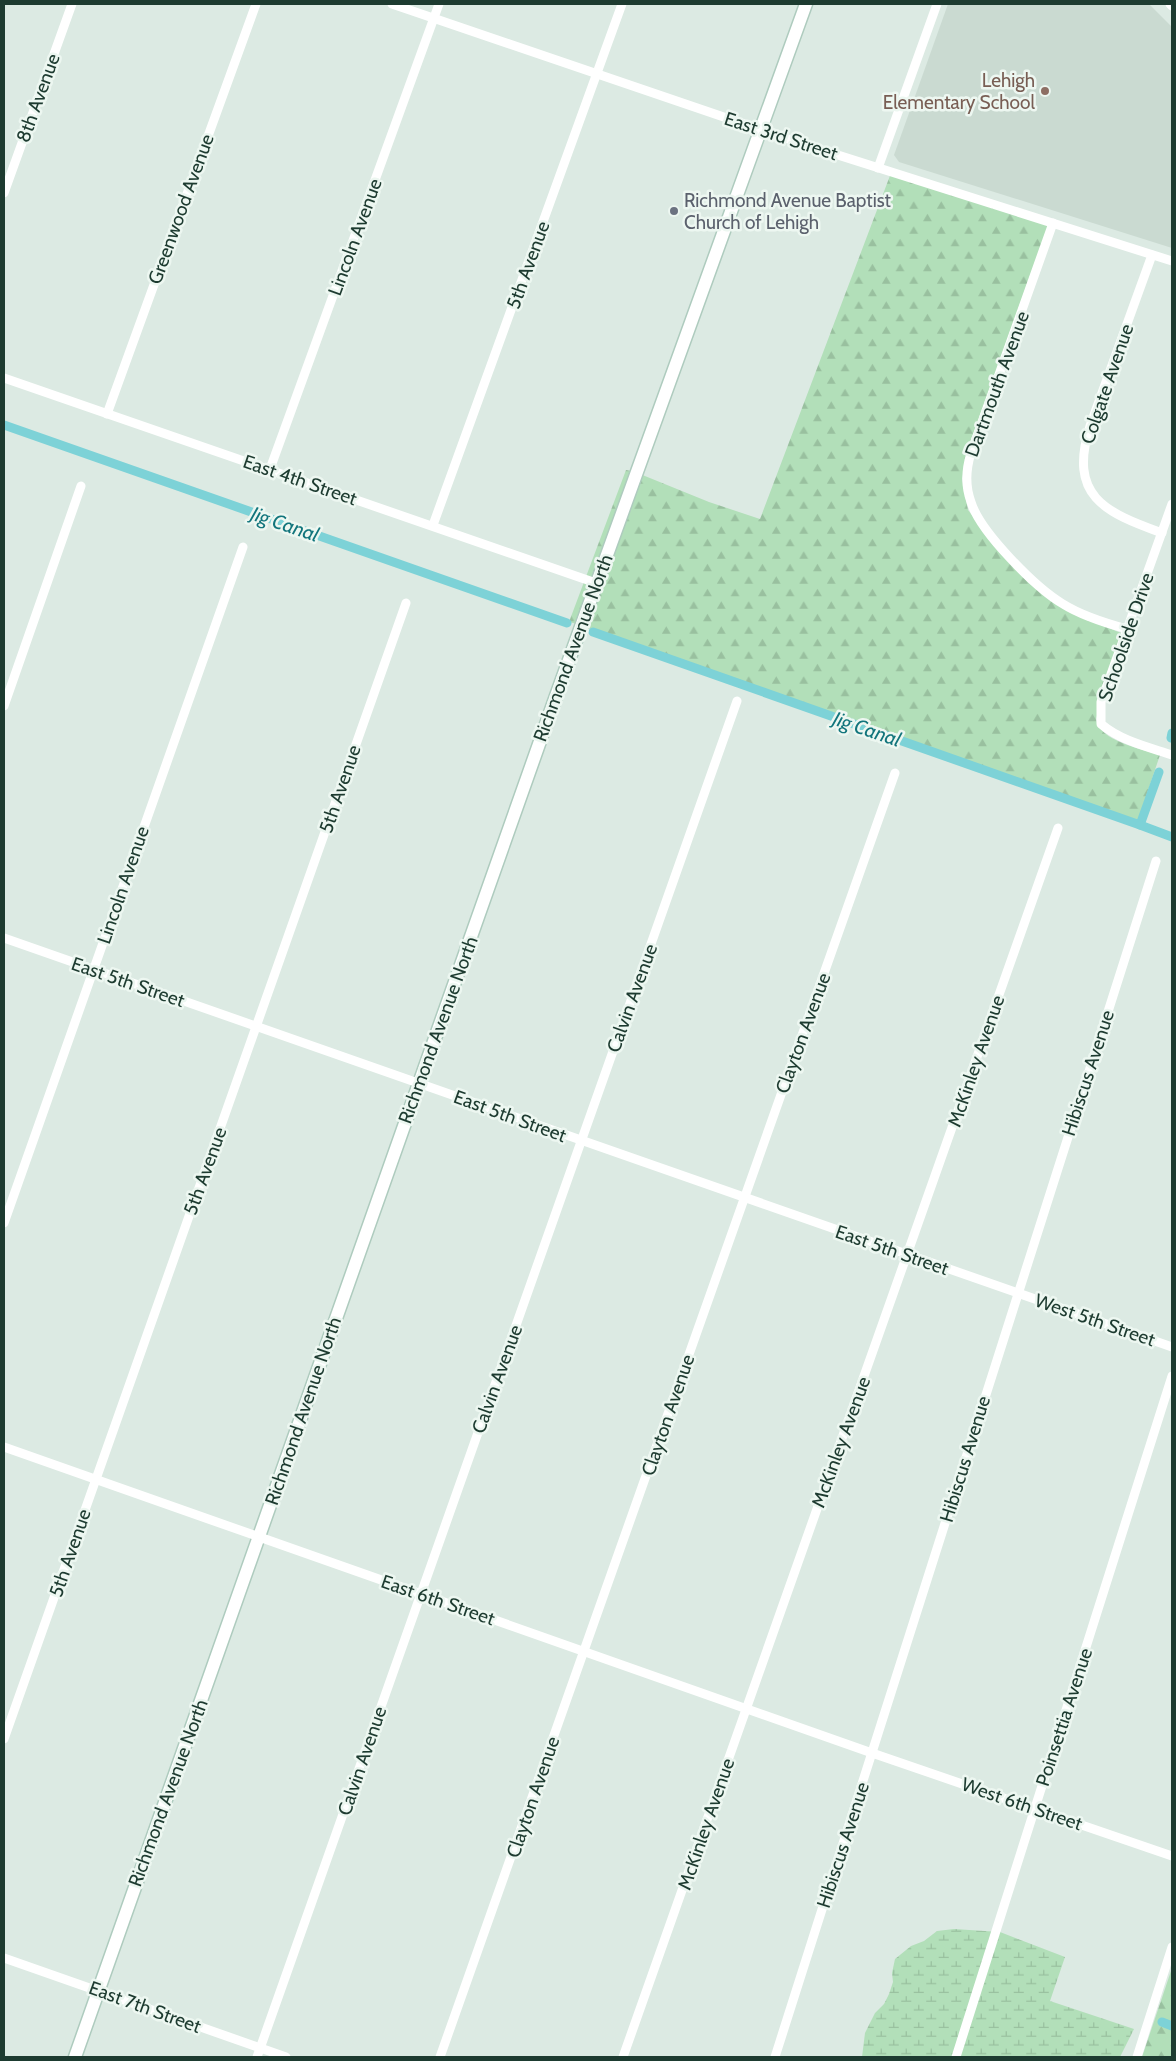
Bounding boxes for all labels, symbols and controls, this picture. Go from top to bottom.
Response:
street label: 8th Avenue [11,50,65,146]
place label: Lehigh Elementary School [883,69,1036,114]
marker: Lehigh Elementary School [1039,85,1051,97]
street label: East 3rd Street [721,107,841,165]
street label: Greenwood Avenue [143,131,219,287]
street label: Lincoln Avenue [323,175,387,299]
place label: Richmond Avenue Baptist Church of Lehigh [684,189,892,234]
marker: Richmond Avenue Baptist Church of Lehigh [668,205,680,217]
street label: 5th Avenue [502,218,555,312]
street label: Dartmouth Avenue [960,308,1034,460]
street label: Colgate Avenue [1076,321,1138,447]
street label: East 4th Street [240,450,361,510]
water label: Jig Canal [246,501,323,547]
street label: Richmond Avenue North [528,551,618,745]
street label: Schoolside Drive [1093,569,1159,704]
water label: Jig Canal [828,706,905,752]
street label: 5th Avenue [314,742,366,836]
street label: Lincoln Avenue [92,823,154,947]
street label: Richmond Avenue North [393,933,483,1127]
street label: Calvin Avenue [602,940,662,1055]
street label: East 5th Street [68,952,188,1012]
street label: Clayton Avenue [771,969,836,1096]
street label: McKinley Avenue [943,992,1009,1130]
street label: Hibiscus Avenue [1057,1007,1119,1139]
street label: East 5th Street [450,1085,570,1147]
street label: 5th Avenue [179,1124,232,1218]
street label: East 5th Street [832,1220,952,1280]
street label: West 5th Street [1032,1289,1159,1352]
street label: Richmond Avenue North [260,1314,346,1508]
street label: Calvin Avenue [467,1321,527,1436]
street label: Clayton Avenue [637,1351,700,1479]
street label: McKinley Avenue [807,1373,875,1511]
street label: Hibiscus Avenue [935,1393,995,1525]
street label: 5th Avenue [44,1506,96,1600]
street label: East 6th Street [378,1570,498,1630]
street label: Poinsettia Avenue [1031,1645,1097,1789]
street label: Richmond Avenue North [123,1696,213,1890]
street label: Calvin Avenue [333,1703,391,1818]
street label: Clayton Avenue [502,1733,565,1861]
street label: McKinley Avenue [673,1755,739,1893]
street label: West 6th Street [959,1773,1086,1836]
street label: Hibiscus Avenue [812,1779,874,1911]
street label: East 7th Street [86,1976,205,2038]

